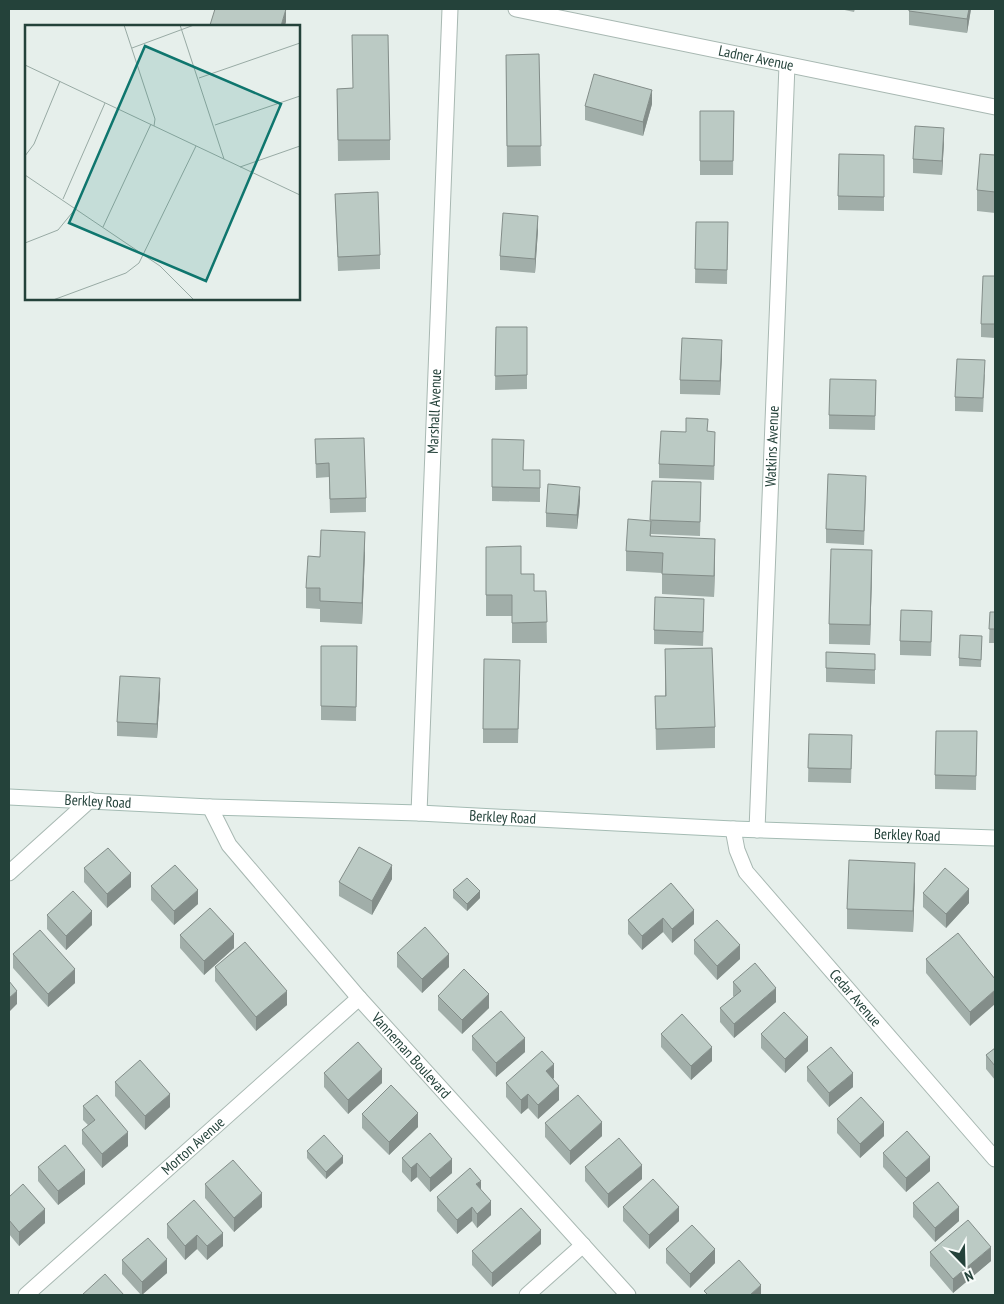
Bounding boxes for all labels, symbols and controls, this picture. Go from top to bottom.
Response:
inset map [25,25,300,300]
street label: Ladner Avenue [717,41,795,75]
street label: Marshall Avenue [423,368,445,454]
street label: Watkins Avenue [760,405,783,487]
street label: Berkley Road [64,790,132,812]
street label: Berkley Road [469,806,536,828]
street label: Berkley Road [874,824,941,845]
street label: Cedar Avenue [826,965,886,1030]
street label: Vanneman Boulevard [367,1008,455,1102]
street label: Morton Avenue [157,1112,228,1179]
north arrow [939,1239,989,1289]
text: N [962,1266,976,1286]

